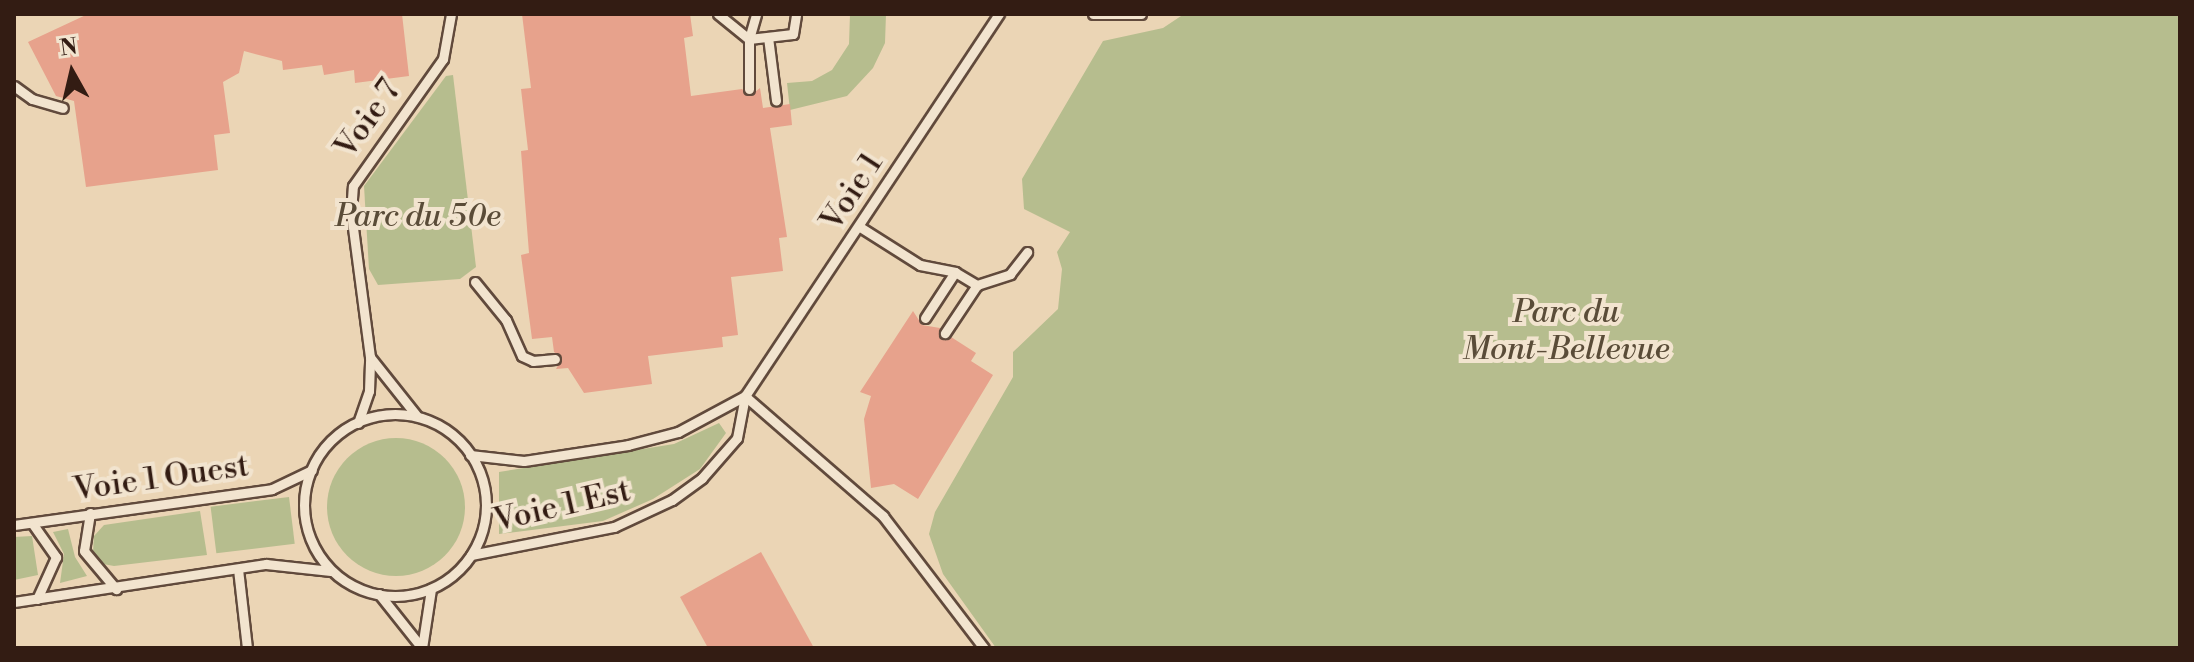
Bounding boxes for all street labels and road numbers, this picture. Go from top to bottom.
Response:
street label: Voie 7 [327,72,409,166]
street label: Voie 1 [813,146,891,238]
street label: Voie 1 Ouest [71,447,251,509]
street label: Voie 1 Est [490,472,634,540]

